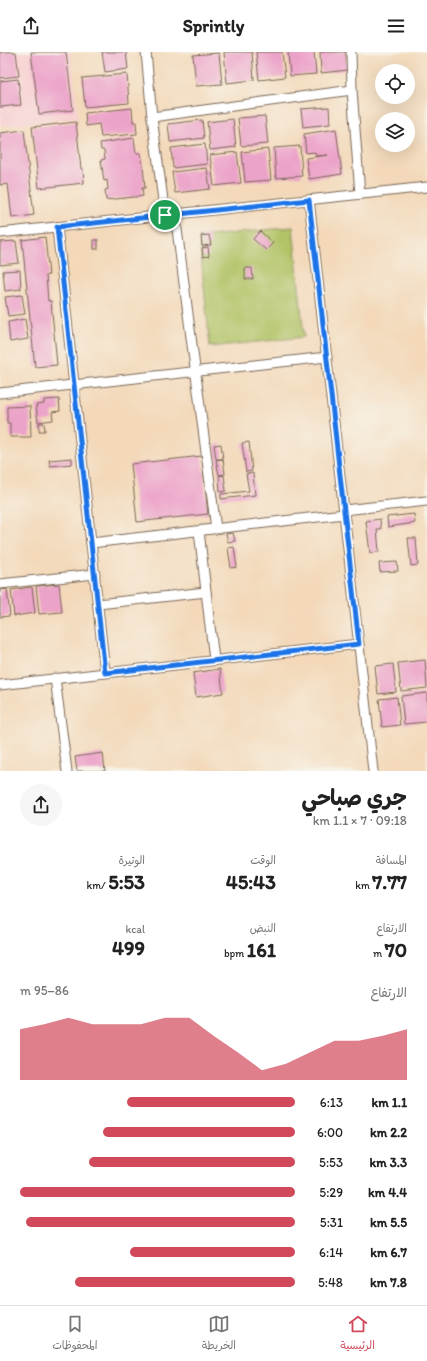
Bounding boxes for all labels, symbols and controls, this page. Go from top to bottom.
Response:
icon: share [20,15,42,37]
text: Sprintly [183,15,244,37]
icon: menu [385,15,407,37]
map controls [375,64,415,152]
button: locate [375,64,415,104]
button: layers [375,112,415,152]
pin [148,198,182,232]
icon: arrive [154,204,176,226]
button: share [20,784,62,826]
text: جري صباحي [302,784,407,811]
text: 09:18 · 7 × 1.1 km [313,813,407,828]
text: الوتيرة [118,854,145,867]
text: الوقت [250,854,276,867]
text: المسافة [376,854,407,867]
text: 5:53 [108,870,145,894]
text: 45:43 [226,870,276,894]
text: 7.77 [372,870,407,894]
text: /km [87,879,108,892]
text: km [355,879,372,892]
text: النبض [250,922,276,935]
text: الارتفاع [376,922,407,935]
text: kcal [125,923,145,936]
text: 499 [112,936,145,960]
text: 161 [247,938,276,962]
text: 70 [385,938,407,962]
text: bpm [224,947,247,960]
text: m [373,947,385,960]
text: 86–95 m [20,983,69,998]
text: الارتفاع [371,985,407,1000]
text: 6:13 [320,1095,343,1110]
text: 1.1 km [372,1095,407,1110]
text: 6:00 [317,1125,343,1140]
text: 2.2 km [370,1125,407,1140]
text: 5:53 [319,1155,343,1170]
text: 3.3 km [370,1155,407,1170]
text: 5:29 [319,1185,343,1200]
text: 4.4 km [368,1185,407,1200]
text: 5:31 [320,1215,343,1230]
text: 5.5 km [370,1215,407,1230]
text: 6:14 [319,1245,343,1260]
text: 6.7 km [370,1245,407,1260]
text: 5:48 [318,1275,343,1290]
text: 7.8 km [370,1275,407,1290]
tab: المحفوظات [52,1313,97,1355]
tab: الخريطة [202,1313,236,1355]
tab: الرئيسية [340,1313,375,1355]

